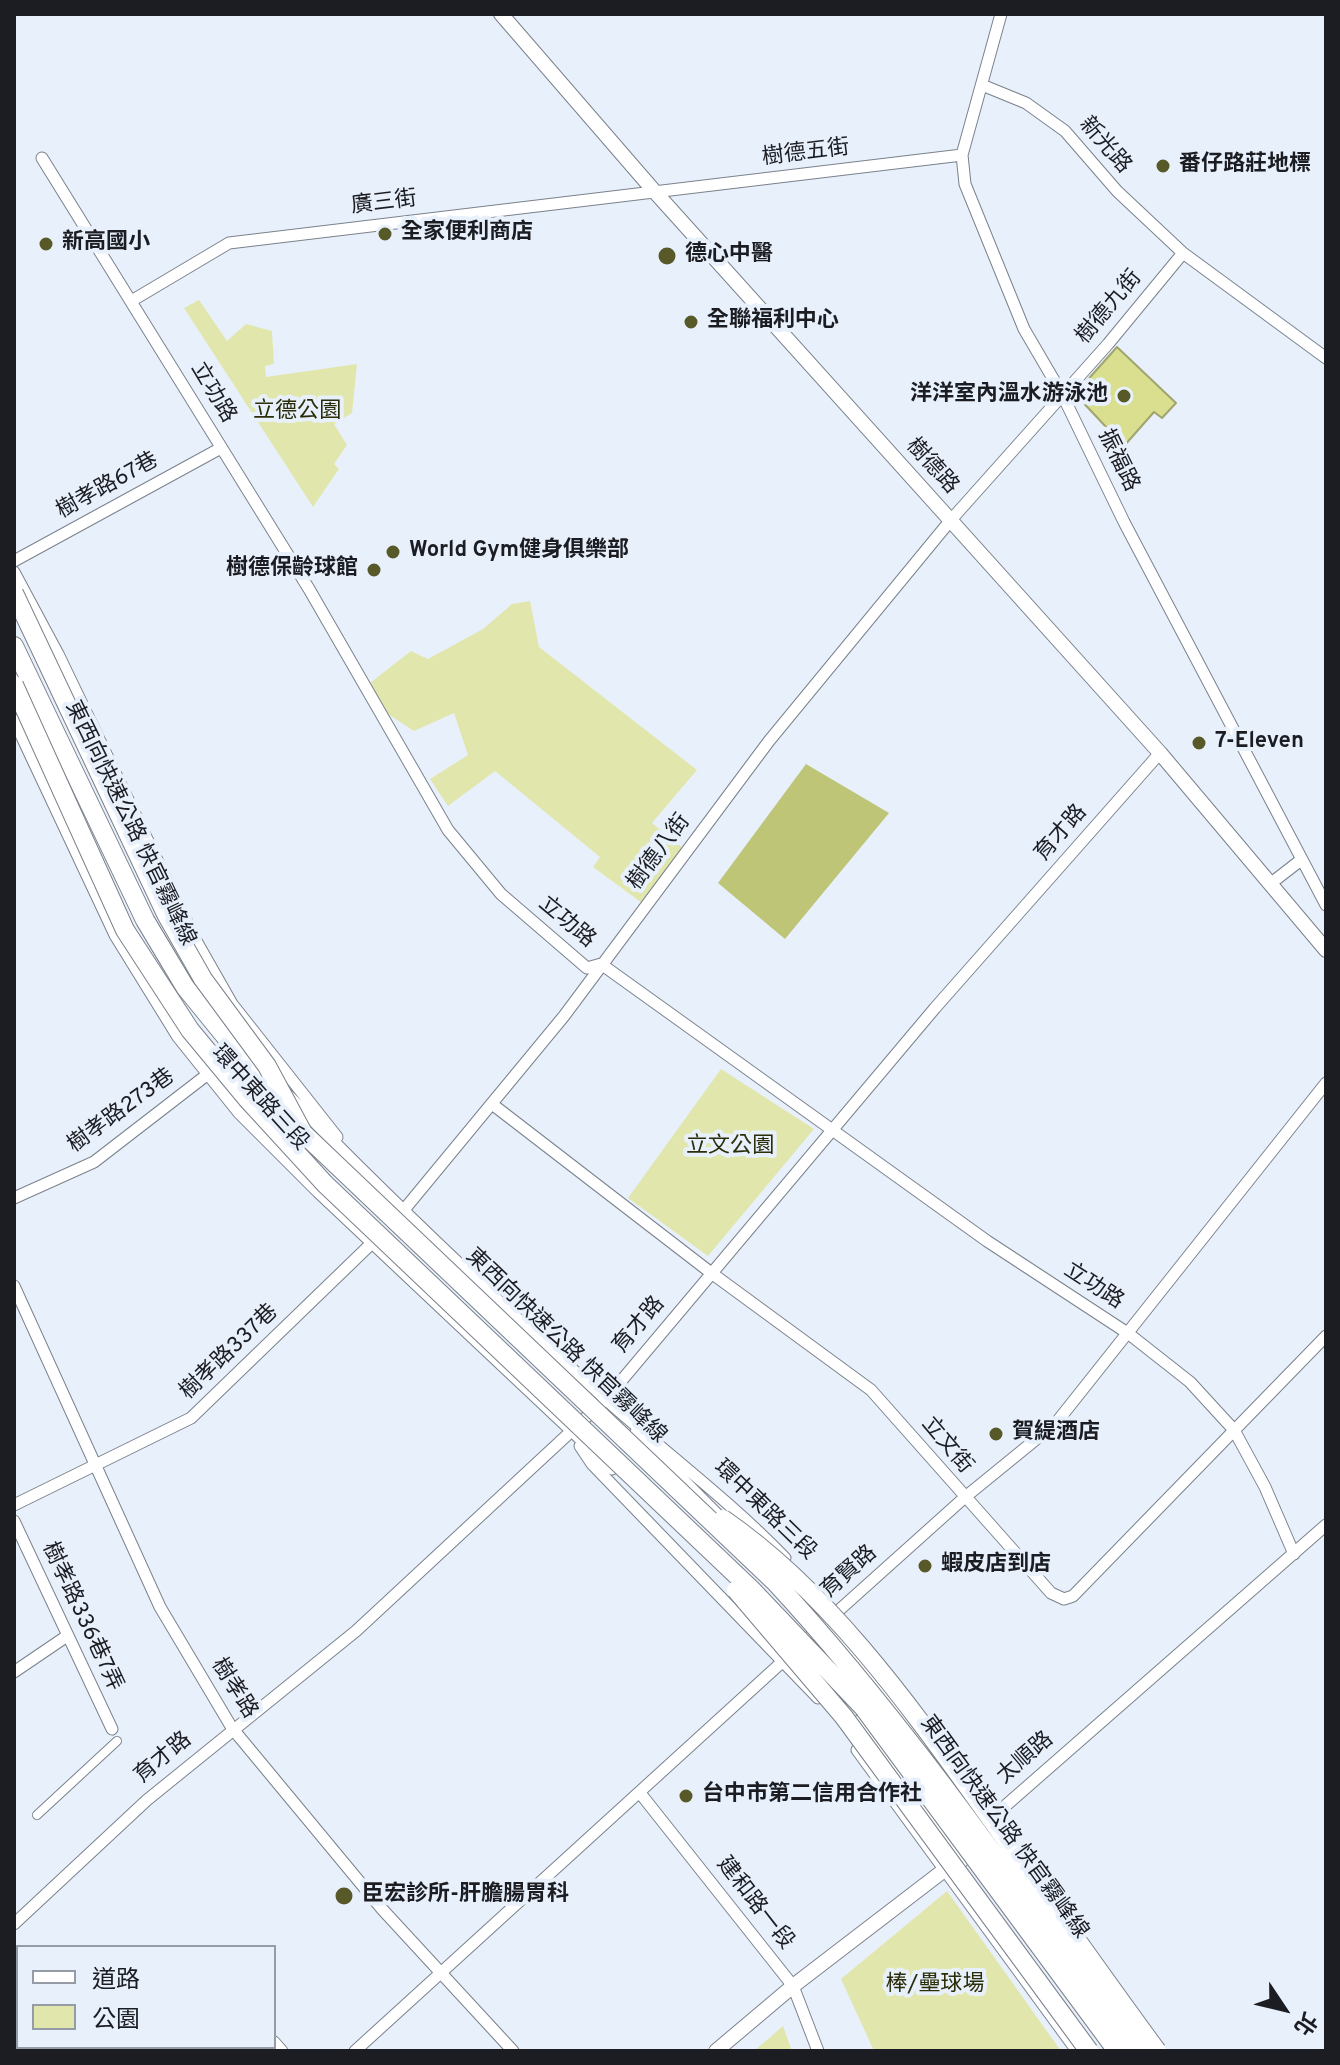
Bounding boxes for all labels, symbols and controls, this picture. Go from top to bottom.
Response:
street label: 新光路 [1072,112,1136,180]
street label: 樹德五街 [761,136,851,172]
place label: 番仔路莊地標 [1179,153,1311,179]
marker: 番仔路莊地標 [1154,157,1172,175]
street label: 廣三街 [350,187,418,221]
place label: 全家便利商店 [401,221,533,247]
marker: 全家便利商店 [376,225,394,243]
place label: 新高國小 [62,231,150,257]
marker: 新高國小 [37,235,55,253]
place label: 德心中醫 [685,243,773,269]
marker: 德心中醫 [656,245,678,267]
street label: 樹德九街 [1072,266,1148,350]
place label: 全聯福利中心 [707,309,839,335]
marker: 全聯福利中心 [682,313,700,331]
street label: 立功路 [184,358,240,428]
place label: 洋洋室內溫水游泳池 [910,383,1108,409]
marker: 洋洋室內溫水游泳池 [1115,387,1133,405]
park label: 立德公園 [253,400,341,426]
street label: 振福路 [1091,426,1143,496]
street label: 樹德路 [899,434,963,500]
street label: 樹孝路67巷 [53,448,163,526]
place label: World Gym健身俱樂部 [409,539,629,565]
marker: World Gym健身俱樂部 [384,543,402,561]
place label: 樹德保齡球館 [226,557,358,583]
marker: 樹德保齡球館 [365,561,383,579]
street label: 東西向快速公路 快官霧峰線 [58,697,200,951]
place label: 7-Eleven [1215,730,1304,756]
marker: 7-Eleven [1190,734,1208,752]
street label: 育才路 [1030,800,1094,868]
street label: 樹德八街 [623,810,697,896]
street label: 立功路 [532,892,600,954]
street label: 環中東路三段 [205,1041,313,1157]
street label: 樹孝路273巷 [63,1064,181,1160]
park label: 立文公園 [686,1135,774,1161]
street label: 東西向快速公路 快官霧峰線 [459,1244,671,1450]
street label: 立功路 [1058,1258,1128,1316]
street label: 育才路 [609,1292,671,1360]
street label: 樹孝路337巷 [176,1300,284,1406]
street label: 立文街 [915,1412,977,1480]
place label: 賀緹酒店 [1012,1421,1100,1447]
marker: 賀緹酒店 [987,1425,1005,1443]
street label: 環中東路三段 [707,1456,821,1566]
street label: 樹孝路336巷7弄 [35,1538,127,1696]
street label: 育賢路 [817,1541,883,1605]
place label: 蝦皮店到店 [941,1553,1051,1579]
marker: 蝦皮店到店 [916,1557,934,1575]
street label: 樹孝路 [204,1654,262,1724]
street label: 東西向快速公路 快官霧峰線 [913,1711,1093,1945]
street label: 太順路 [992,1727,1060,1791]
street label: 育才路 [130,1728,198,1790]
place label: 台中市第二信用合作社 [702,1783,922,1809]
marker: 台中市第二信用合作社 [677,1787,695,1805]
street label: 建和路一段 [710,1853,798,1955]
place label: 臣宏診所-肝膽腸胃科 [362,1883,569,1909]
marker: 臣宏診所-肝膽腸胃科 [333,1885,355,1907]
legend [16,1945,276,2049]
text: 道路 [92,1966,140,1996]
north arrow [1244,1969,1324,2049]
park label: 棒/壘球場 [886,1973,984,1999]
text: 公園 [92,2006,140,2036]
text: 北 [1287,2006,1321,2040]

